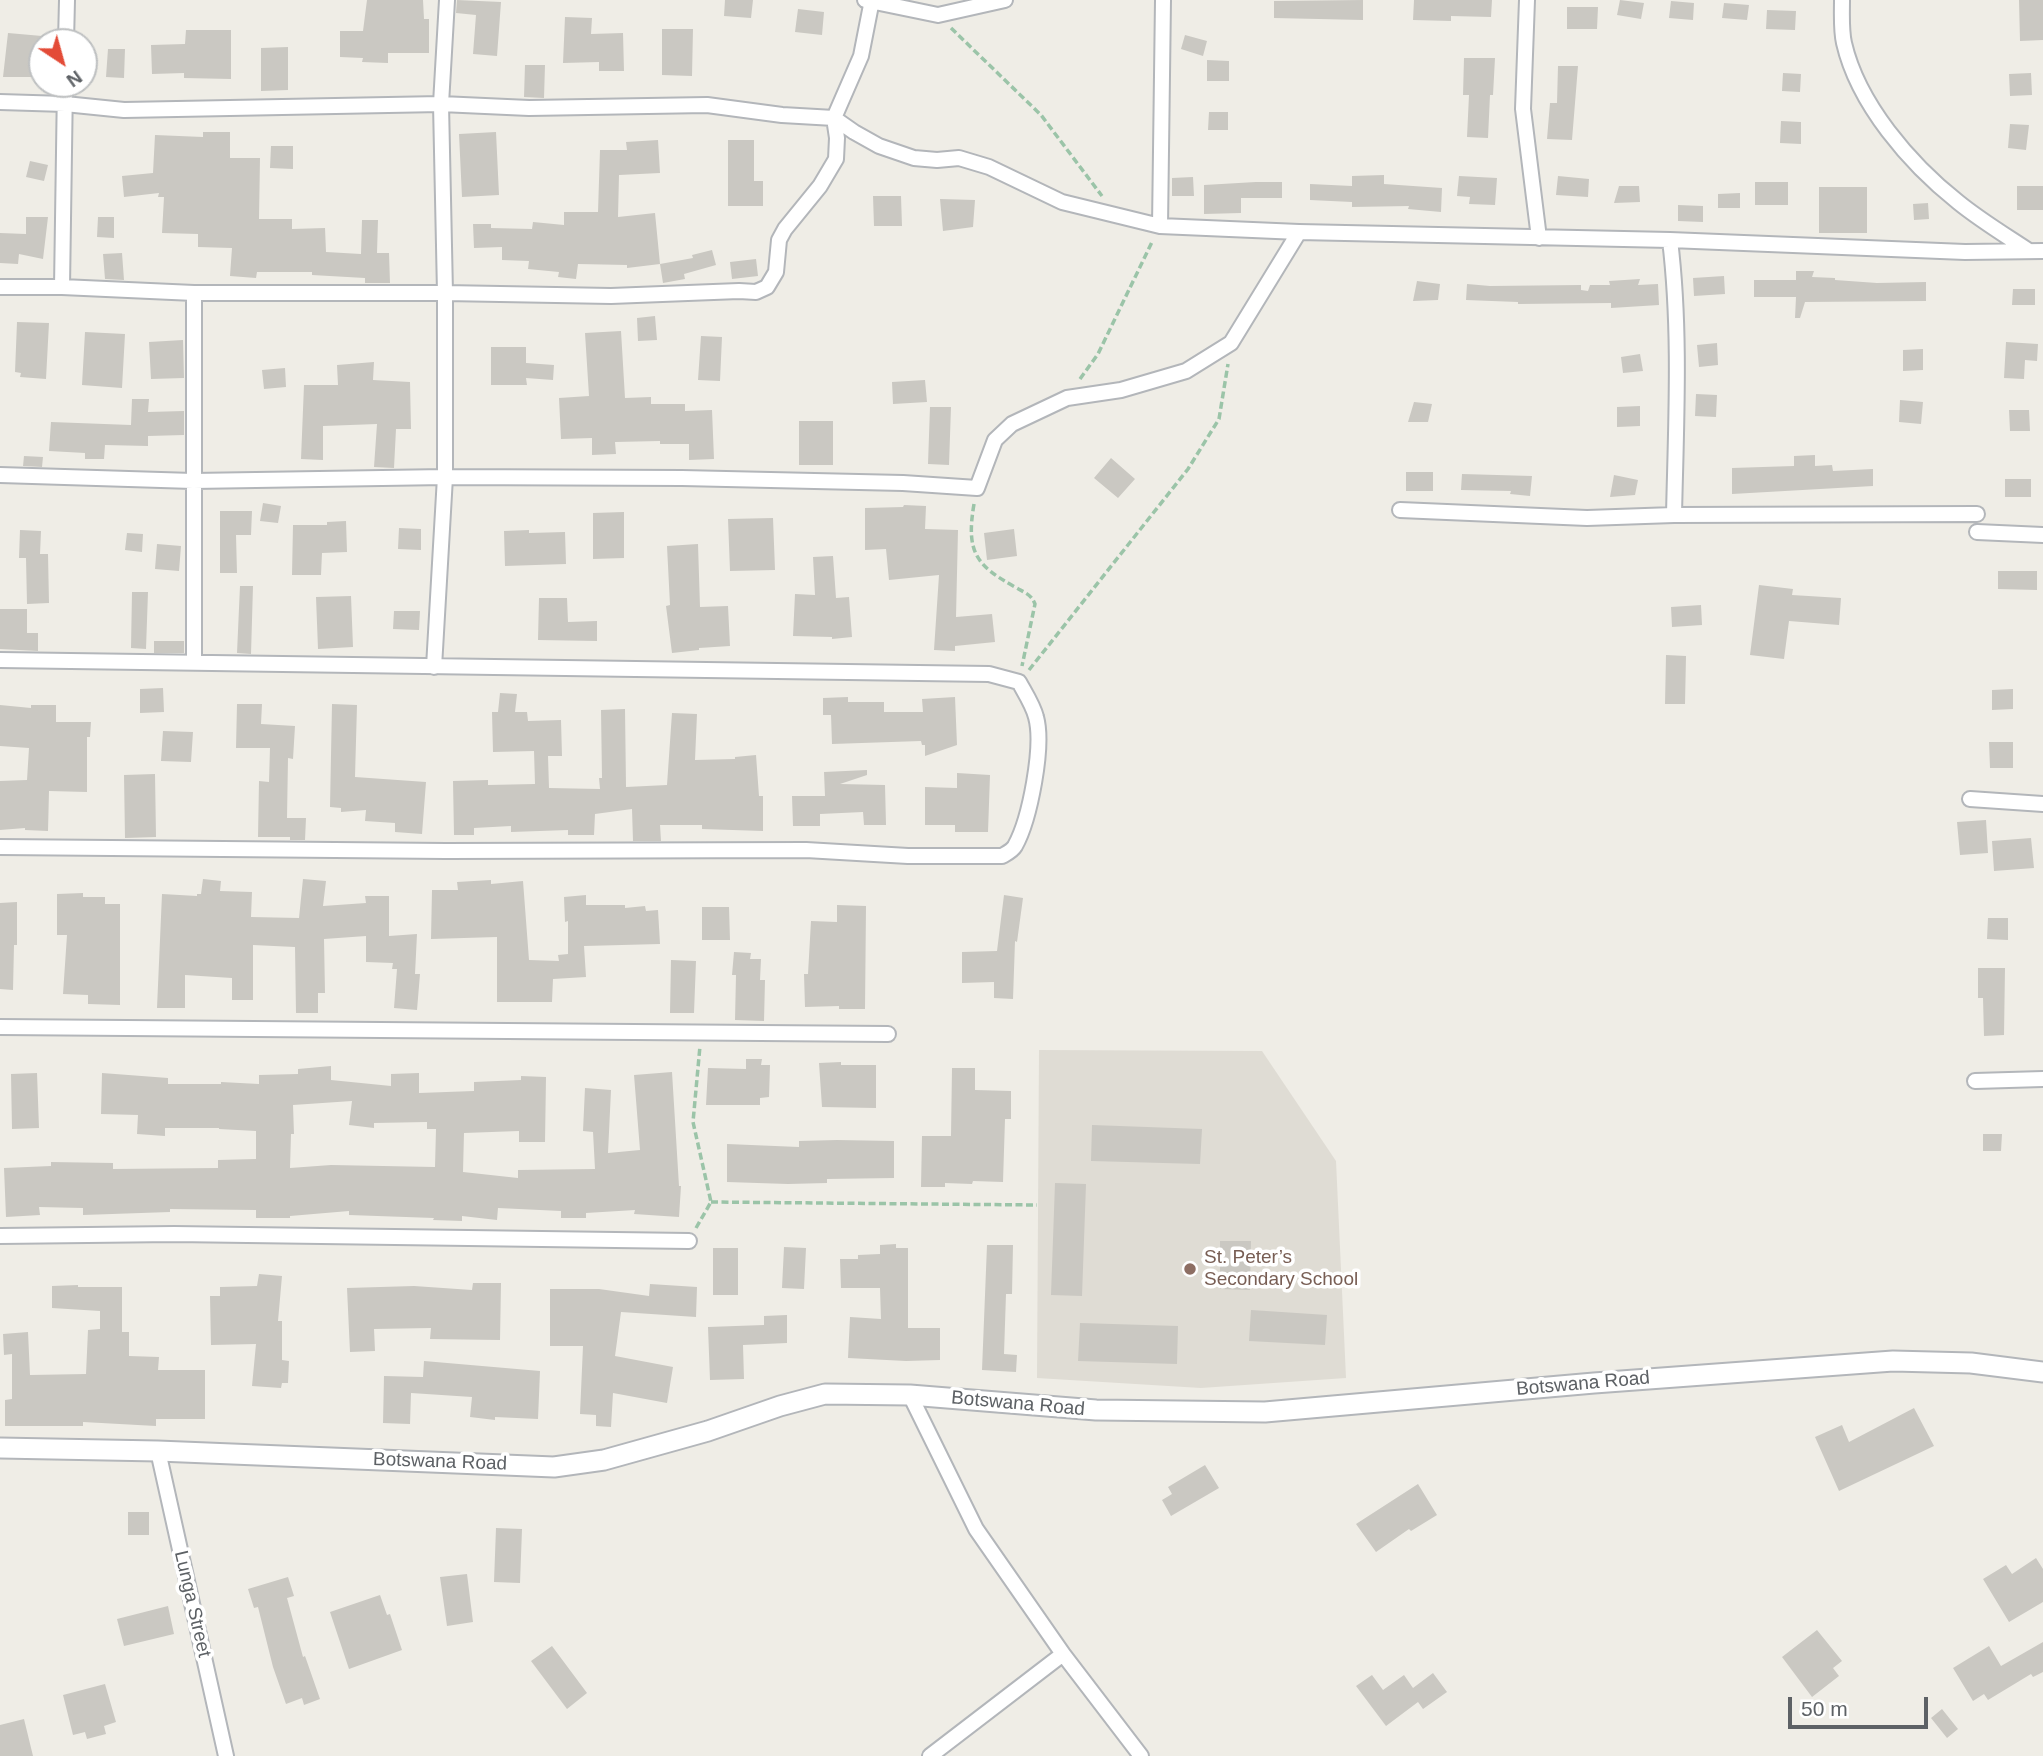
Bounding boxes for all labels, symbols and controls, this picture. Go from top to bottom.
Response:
north arrow [28,28,98,98]
text: N [63,66,86,91]
place label: St. Peter’s Secondary School [1204,1247,1358,1291]
marker: St. Peter’s Secondary School [1182,1261,1198,1277]
street label: Botswana Road [1515,1367,1651,1401]
street label: Botswana Road [950,1387,1086,1421]
street label: Botswana Road [373,1448,507,1476]
street label: Lunga Street [169,1548,215,1660]
scale bar [1791,1682,1931,1726]
text: 50 m [1801,1697,1848,1720]

